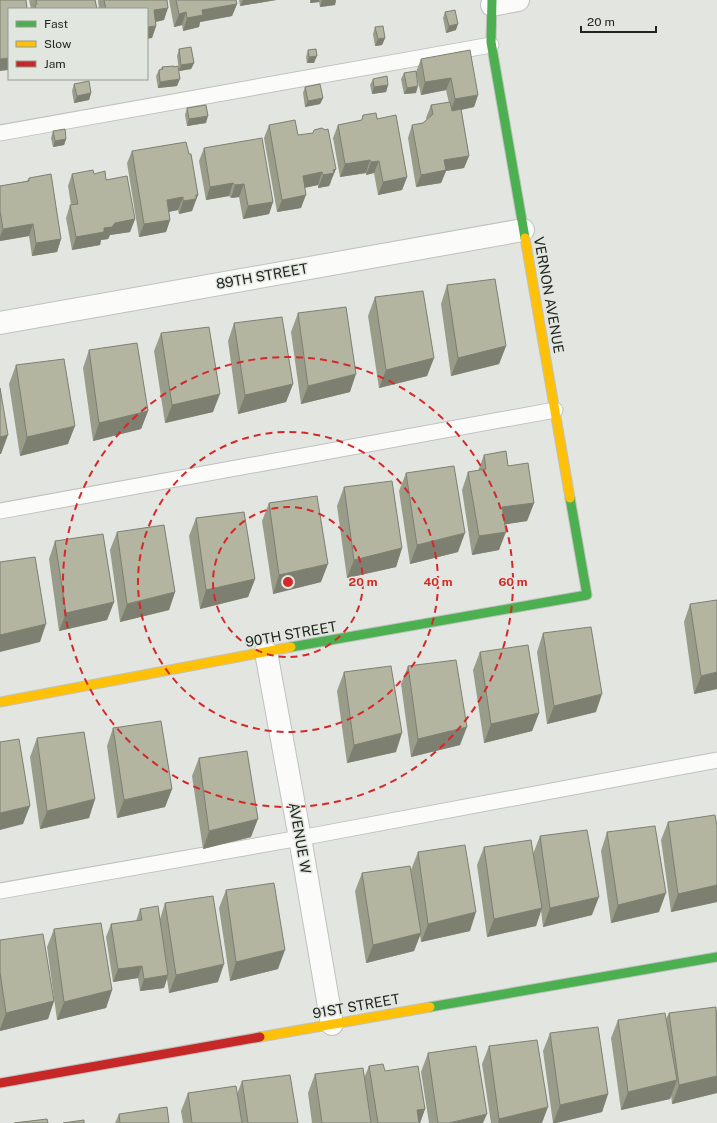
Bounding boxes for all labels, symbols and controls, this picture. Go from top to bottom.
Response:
legend [8,8,148,80]
scale bar [581,8,656,34]
text: 20 m [587,15,615,29]
text: Fast [44,17,69,31]
text: Slow [44,37,72,51]
text: Jam [44,57,66,71]
street label: VERNON AVENUE [531,236,567,354]
street label: 89TH STREET [215,260,309,292]
centre of rings [281,575,295,589]
text: 20 m [349,575,378,589]
text: 40 m [423,575,453,589]
text: 60 m [498,575,528,589]
street label: 90TH STREET [244,618,338,650]
street label: AVENUE W [286,801,314,875]
street label: 91ST STREET [311,990,401,1022]

